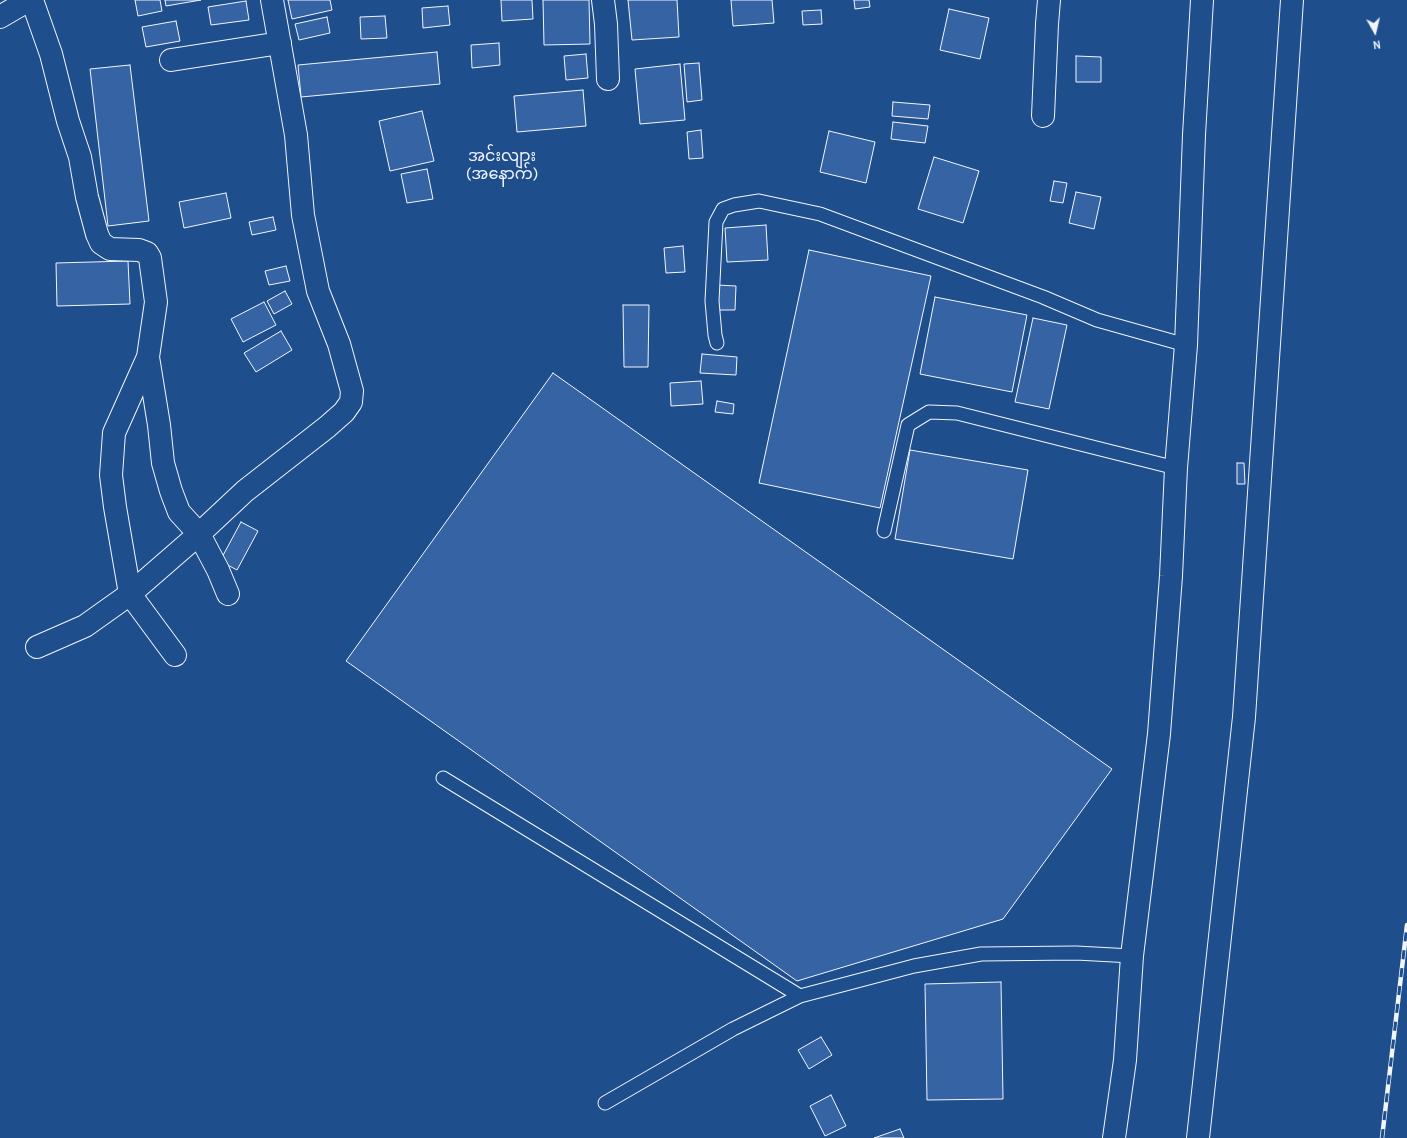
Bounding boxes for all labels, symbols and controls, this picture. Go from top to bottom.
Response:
north arrow [1355,12,1395,52]
text: N [1372,37,1382,51]
district label: အင်းလျား (အနောက်) [466,146,538,184]

